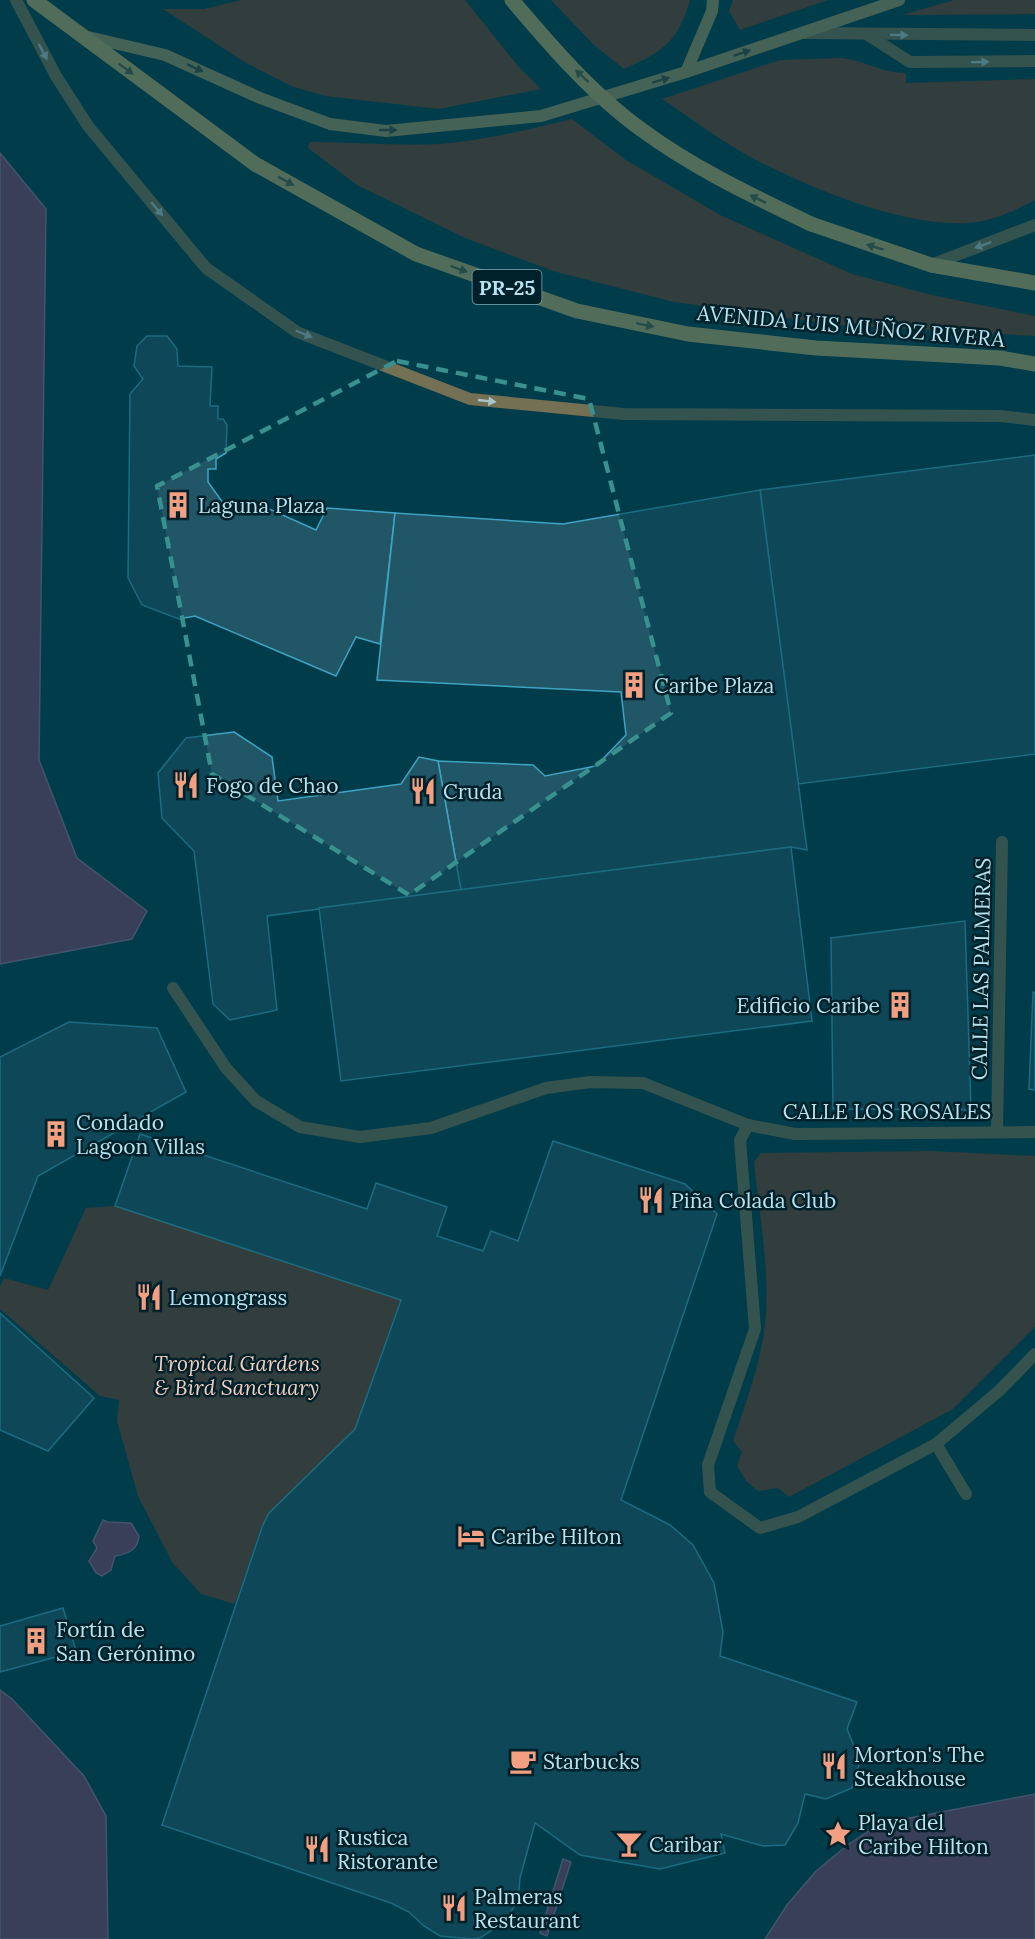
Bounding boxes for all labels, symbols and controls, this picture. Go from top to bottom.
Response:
one-way arrow [889,30,908,40]
one-way arrow [38,43,48,60]
one-way arrow [733,48,751,57]
one-way arrow [971,57,990,67]
one-way arrow [118,63,134,75]
one-way arrow [187,64,204,73]
one-way arrow [575,70,589,84]
one-way arrow [652,75,670,84]
one-way arrow [379,125,398,135]
one-way arrow [277,176,294,186]
one-way arrow [750,194,767,204]
one-way arrow [150,201,163,217]
one-way arrow [974,241,992,251]
one-way arrow [866,242,884,252]
one-way arrow [450,265,468,275]
road number: PR-25 [472,270,542,304]
street label: AVENIDA LUIS MUÑOZ RIVERA [695,299,1007,353]
one-way arrow [636,321,655,330]
one-way arrow [295,330,313,339]
one-way arrow [477,396,496,406]
building icon: Laguna Plaza [163,490,193,520]
place label: Laguna Plaza [198,492,326,519]
building icon: Caribe Plaza [619,670,649,700]
place label: Caribe Plaza [654,672,775,699]
restaurant icon: Fogo de Chao [171,770,201,800]
place label: Fogo de Chao [206,772,339,799]
restaurant icon: Cruda [408,776,438,806]
place label: Cruda [443,778,503,805]
street label: CALLE LAS PALMERAS [966,858,996,1080]
building icon: Edificio Caribe [885,990,915,1020]
place label: Edificio Caribe [736,992,880,1019]
street label: CALLE LOS ROSALES [783,1098,991,1125]
place label: Condado Lagoon Villas [76,1109,205,1160]
building icon: Condado Lagoon Villas [41,1119,71,1149]
restaurant icon: Piña Colada Club [636,1185,666,1215]
place label: Piña Colada Club [671,1187,836,1214]
restaurant icon: Lemongrass [134,1282,164,1312]
place label: Lemongrass [169,1284,287,1311]
park label: Tropical Gardens & Bird Sanctuary [154,1350,320,1401]
hotel icon: Caribe Hilton [456,1521,486,1551]
place label: Caribe Hilton [491,1523,622,1550]
place label: Fortín de San Gerónimo [56,1616,195,1667]
building icon: Fortín de San Gerónimo [21,1626,51,1656]
place label: Morton's The Steakhouse [854,1741,985,1792]
cafe icon: Starbucks [508,1746,538,1776]
place label: Starbucks [543,1748,640,1775]
restaurant icon: Morton's The Steakhouse [819,1751,849,1781]
place label: Playa del Caribe Hilton [858,1809,989,1860]
place icon: Playa del Caribe Hilton [823,1819,853,1849]
place label: Rustica Ristorante [337,1824,438,1875]
bar icon: Caribar [614,1829,644,1859]
place label: Caribar [649,1831,722,1858]
restaurant icon: Rustica Ristorante [302,1834,332,1864]
place label: Palmeras Restaurant [474,1883,581,1934]
restaurant icon: Palmeras Restaurant [439,1893,469,1923]

